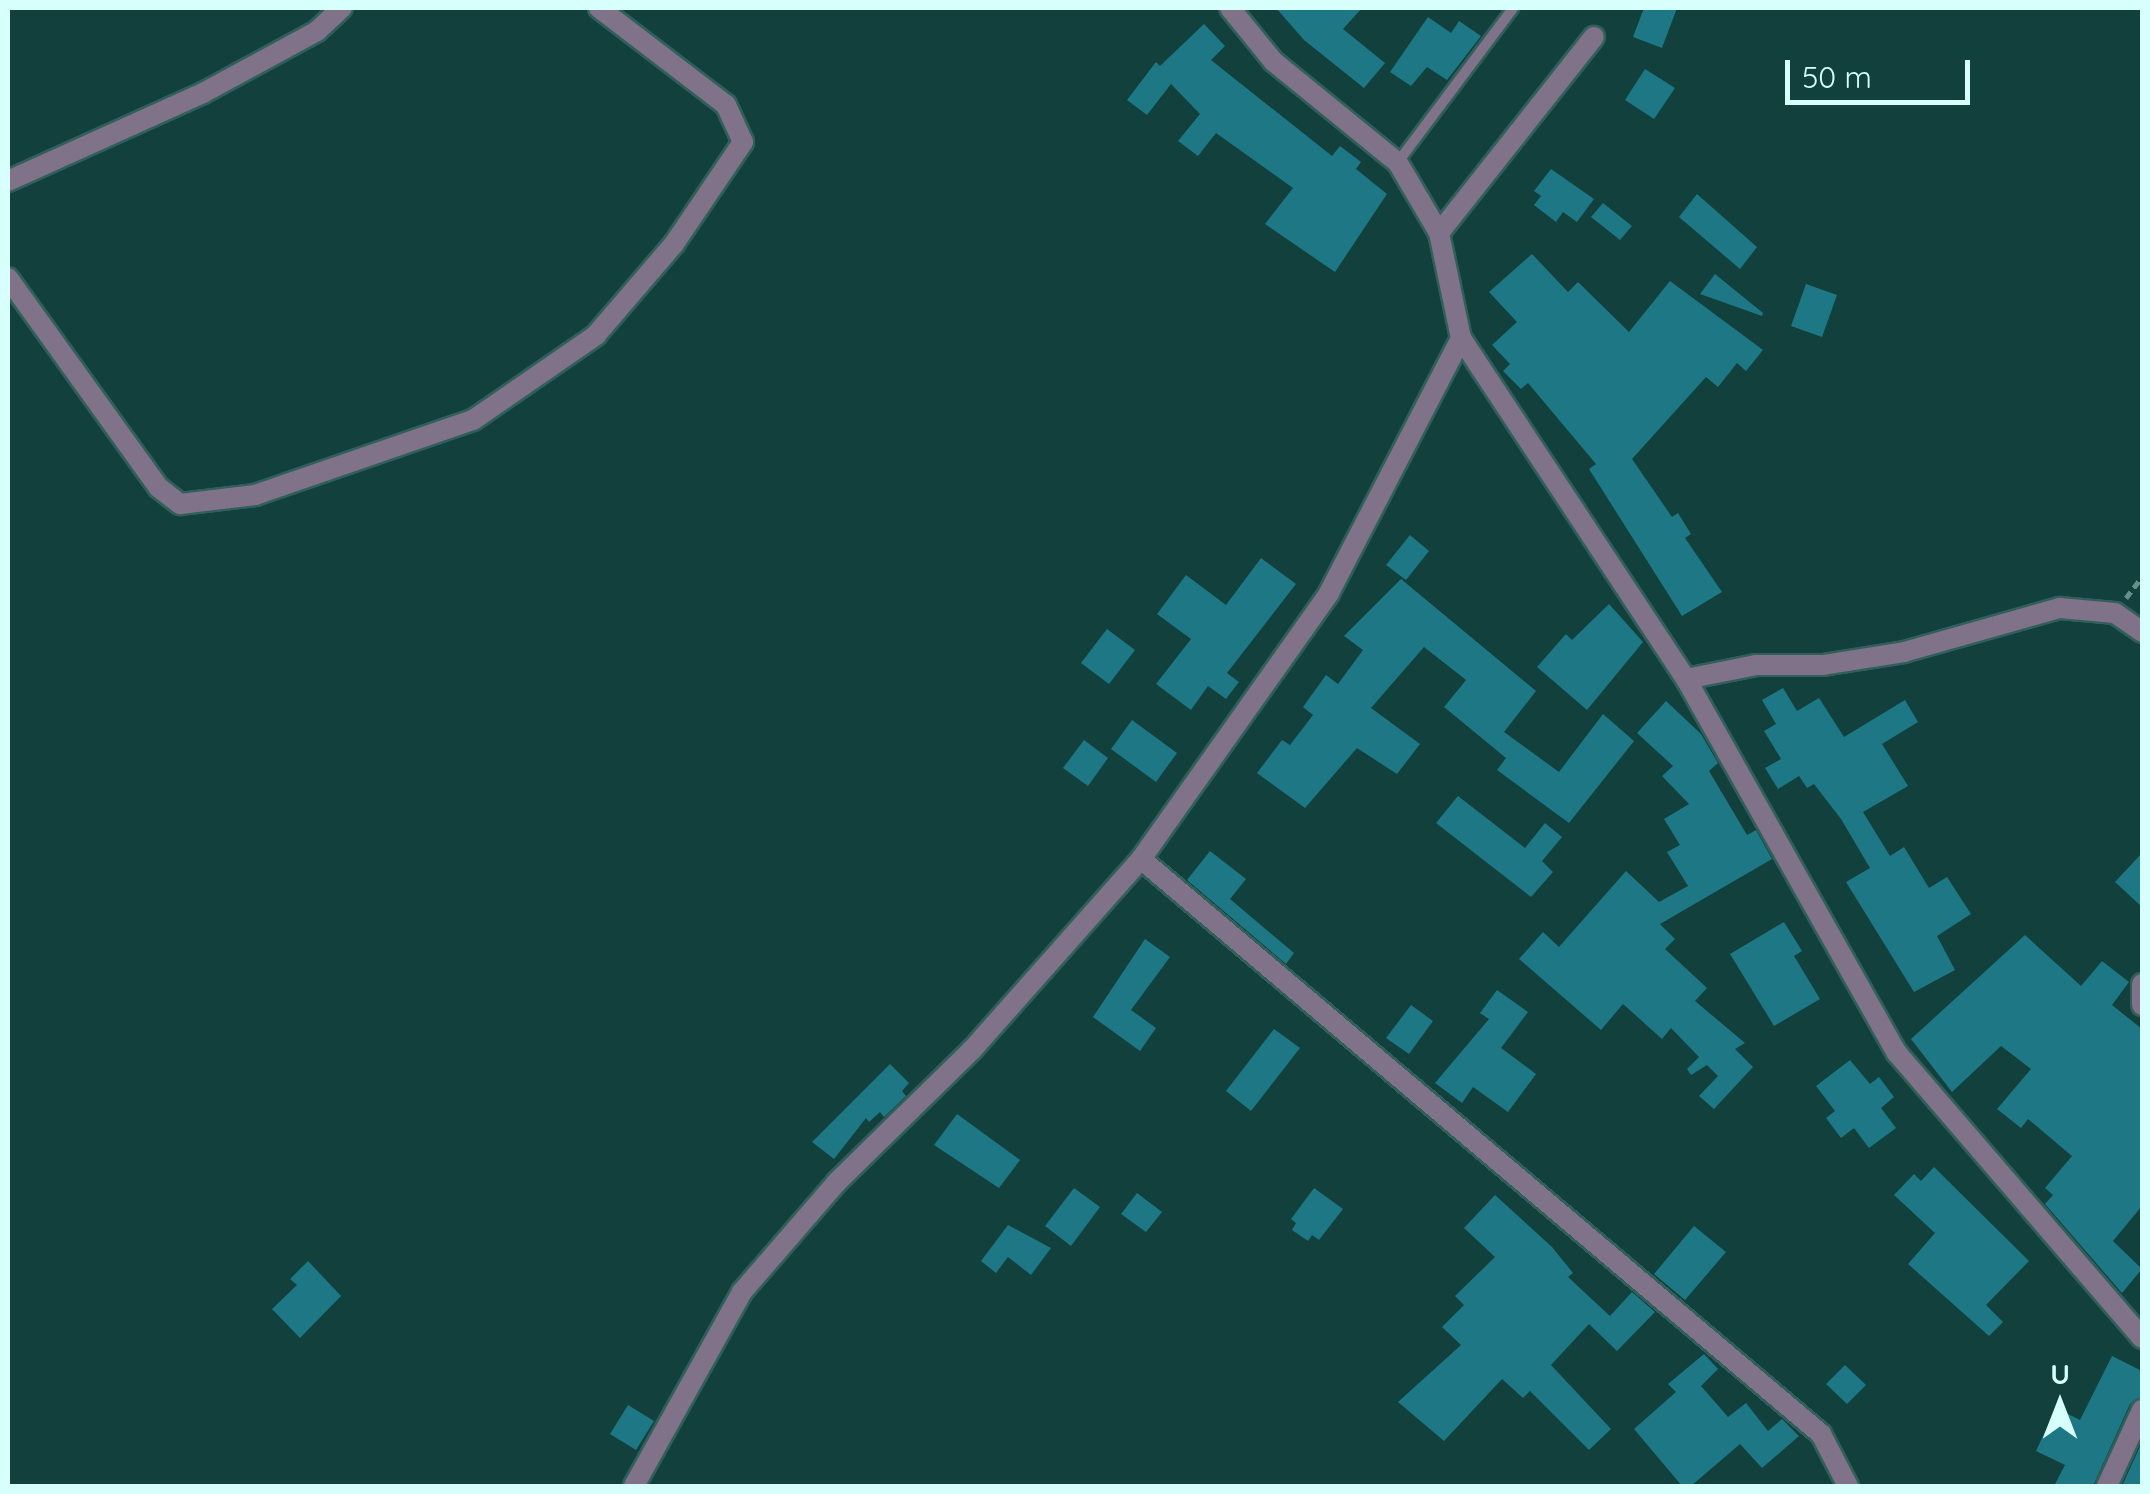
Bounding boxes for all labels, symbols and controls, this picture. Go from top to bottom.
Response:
scale bar [1790,40,1975,102]
text: 50 m [1802,58,1872,96]
north arrow [2010,1354,2110,1454]
text: U [2050,1356,2070,1391]

